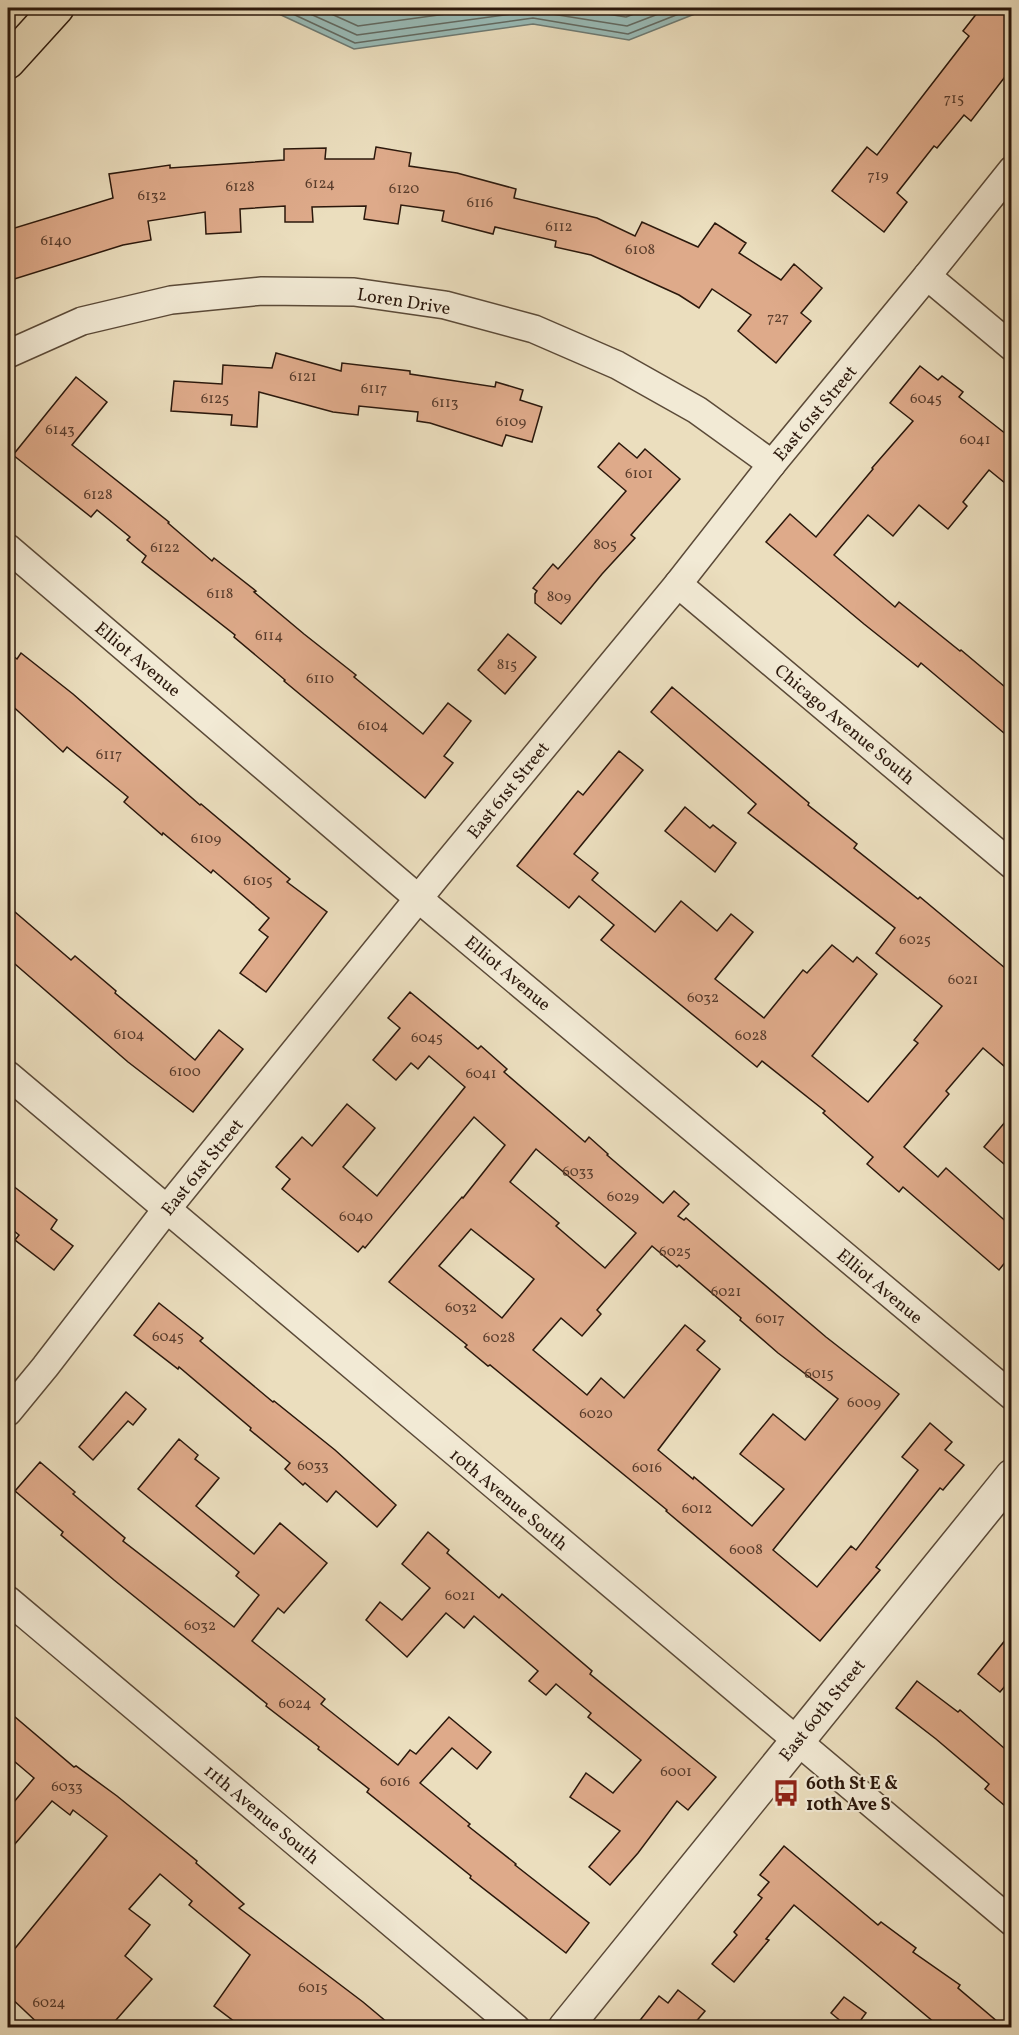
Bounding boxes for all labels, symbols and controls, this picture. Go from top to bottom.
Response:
house number: 715 [944,89,964,110]
house number: 719 [868,166,889,187]
house number: 6124 [305,174,335,195]
house number: 6128 [225,177,255,198]
house number: 6120 [389,179,419,200]
house number: 6132 [137,186,167,207]
house number: 6116 [467,193,493,214]
house number: 6112 [545,217,573,238]
house number: 6140 [40,231,72,252]
house number: 6108 [625,240,655,261]
street label: Loren Drive [355,283,452,322]
house number: 727 [767,308,789,329]
street label: East 61st Street [769,361,864,467]
house number: 6121 [289,367,317,388]
house number: 6117 [361,379,387,400]
house number: 6125 [201,389,229,410]
house number: 6045 [910,389,942,410]
house number: 6113 [432,393,458,414]
house number: 6109 [496,412,526,433]
house number: 6143 [45,420,75,441]
house number: 6041 [959,430,991,451]
house number: 6101 [625,464,653,485]
house number: 6128 [83,485,113,506]
house number: 805 [593,535,617,556]
house number: 6122 [150,538,180,559]
house number: 6118 [207,584,233,605]
house number: 809 [547,587,571,608]
street label: Elliot Avenue [89,617,185,704]
house number: 6114 [255,626,283,647]
house number: 815 [497,655,517,676]
street label: Chicago Avenue South [768,659,920,792]
house number: 6110 [306,669,334,690]
house number: 6104 [357,716,389,737]
street label: East 61st Street [462,737,556,845]
house number: 6117 [96,745,122,766]
house number: 6109 [191,829,221,850]
house number: 6105 [243,871,273,892]
house number: 6025 [899,930,931,951]
street label: Elliot Avenue [459,931,555,1018]
house number: 6021 [948,970,978,991]
house number: 6032 [687,988,719,1009]
house number: 6104 [113,1025,145,1046]
house number: 6028 [735,1026,767,1047]
house number: 6045 [411,1028,443,1049]
house number: 6100 [169,1062,201,1083]
house number: 6041 [465,1064,497,1085]
street label: East 61st Street [156,1114,250,1222]
house number: 6033 [562,1162,594,1183]
house number: 6029 [607,1187,639,1208]
house number: 6040 [339,1207,373,1228]
house number: 6025 [659,1242,691,1263]
street label: Elliot Avenue [831,1244,927,1331]
house number: 6021 [711,1282,741,1303]
house number: 6032 [445,1298,477,1319]
house number: 6017 [755,1309,785,1330]
house number: 6045 [152,1327,184,1348]
house number: 6028 [483,1328,515,1349]
house number: 6015 [804,1364,834,1385]
house number: 6009 [847,1393,881,1414]
house number: 6020 [579,1404,613,1425]
street label: 10th Avenue South [443,1443,573,1557]
house number: 6033 [297,1456,329,1477]
house number: 6016 [632,1458,662,1479]
house number: 6012 [682,1499,712,1520]
house number: 6008 [729,1540,763,1561]
house number: 6021 [445,1586,475,1607]
house number: 6032 [184,1616,216,1637]
street label: East 60th Street [774,1654,872,1767]
house number: 6024 [278,1694,312,1715]
street label: 11th Avenue South [198,1759,324,1871]
house number: 6001 [660,1762,692,1783]
house number: 6016 [380,1772,410,1793]
place label: 60th St E & 10th Ave S [806,1772,898,1818]
house number: 6033 [51,1777,83,1798]
bus stop icon: 60th St E & 10th Ave S [771,1778,801,1808]
house number: 6015 [298,1978,328,1999]
house number: 6024 [32,1993,66,2014]

